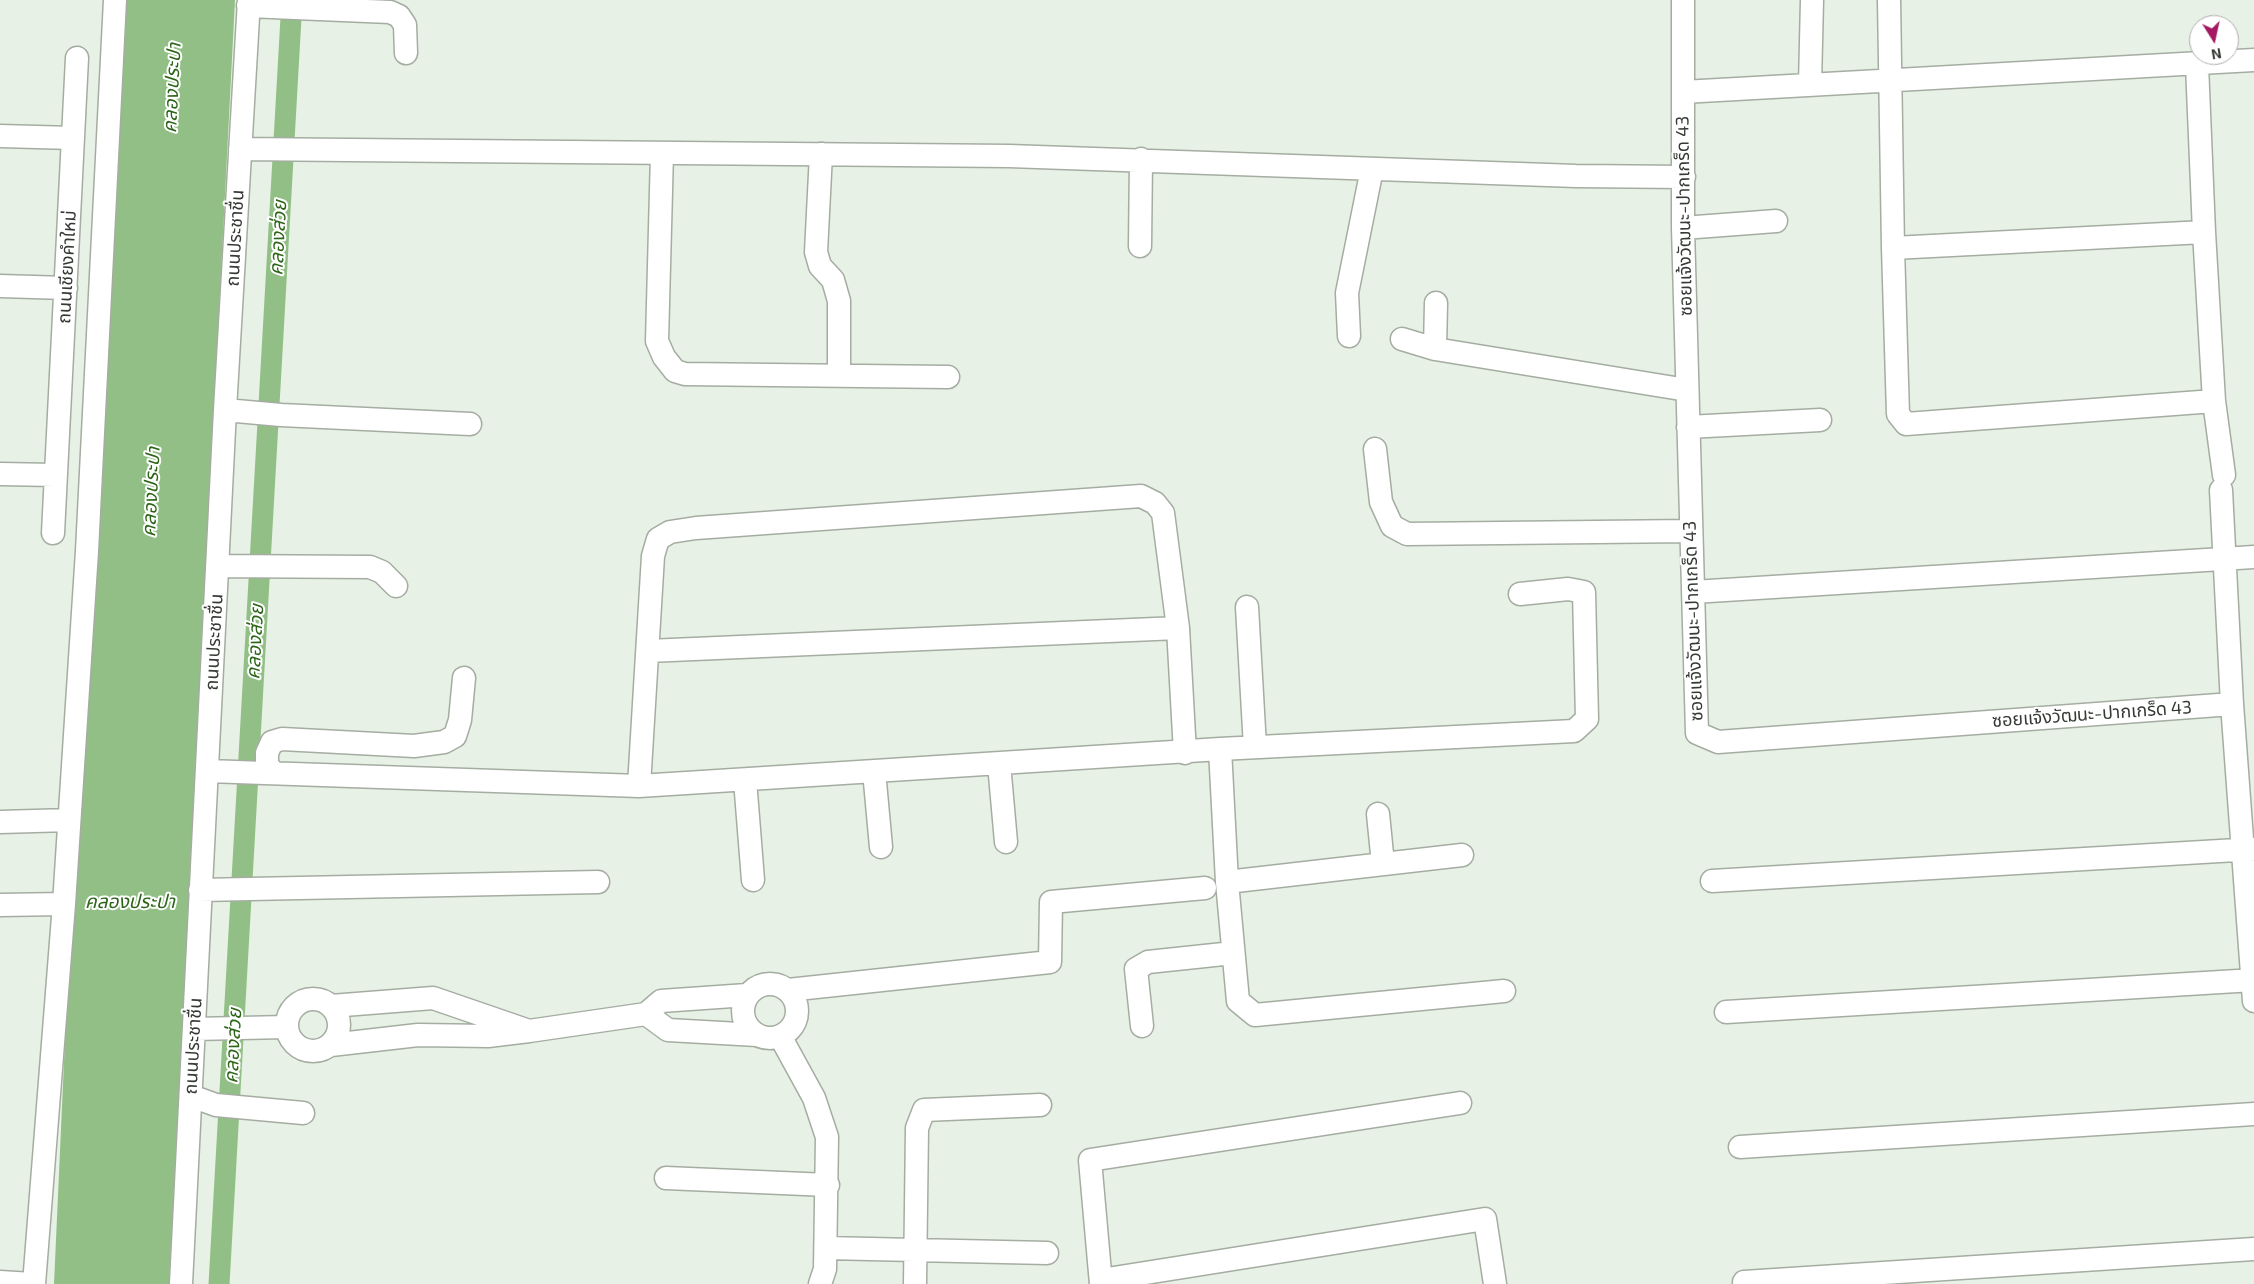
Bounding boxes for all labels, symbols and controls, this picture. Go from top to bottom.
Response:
north arrow [2189,15,2239,65]
water label: คลองประปา [158,42,186,134]
text: N [2210,45,2223,64]
street label: ซอยแจ้งวัฒนะ-ปากเกร็ด 43 [1671,116,1697,316]
street label: ถนนประชาชื่น [222,189,248,287]
water label: คลองส่วย [265,200,291,276]
street label: ถนนเชียงคำใหม่ [53,210,81,324]
water label: คลองประปา [137,446,165,538]
street label: ซอยแจ้งวัฒนะ-ปากเกร็ด 43 [1679,521,1707,721]
street label: ถนนประชาชื่น [201,593,227,691]
water label: คลองส่วย [242,604,268,680]
street label: ซอยแจ้งวัฒนะ-ปากเกร็ด 43 [1991,696,2193,732]
water label: คลองประปา [85,891,175,913]
street label: ถนนประชาชื่น [180,997,206,1095]
water label: คลองส่วย [220,1008,246,1084]

